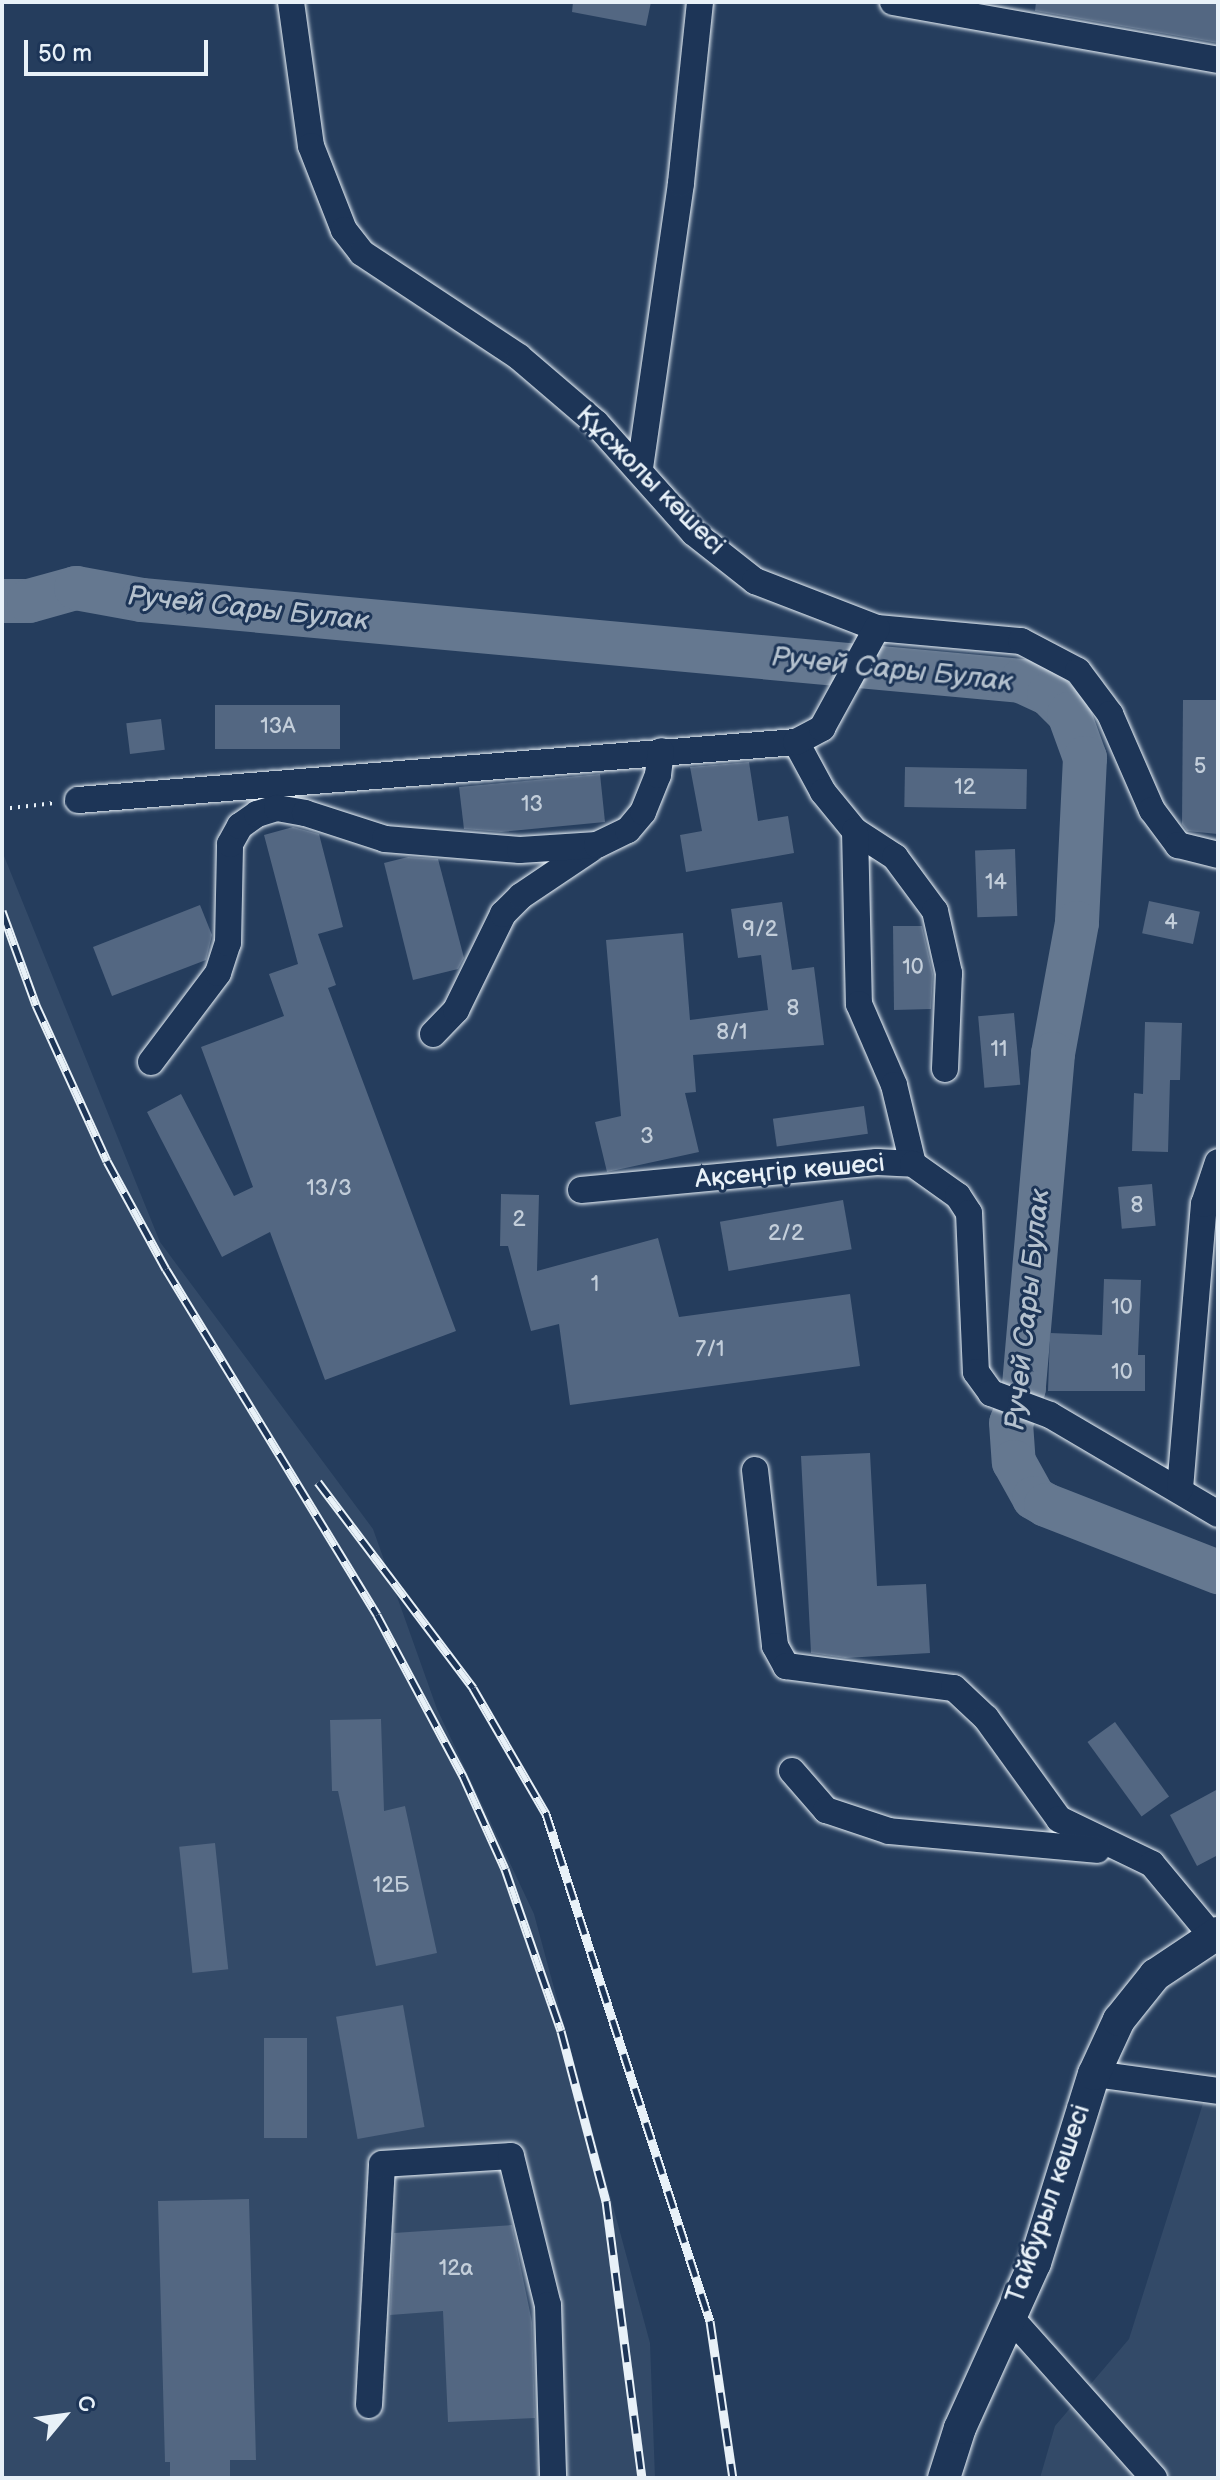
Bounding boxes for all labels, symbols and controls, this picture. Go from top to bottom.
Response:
scale bar [28,24,212,74]
text: 50 m [38,39,92,68]
street label: Құсжолы көшесі [569,400,731,562]
water label: Ручей Сары Булак [125,580,371,638]
water label: Ручей Сары Булак [769,641,1015,699]
house number: 13А [260,714,296,740]
house number: 5 [1194,754,1206,780]
house number: 12 [954,775,976,801]
house number: 13 [521,792,543,818]
house number: 14 [985,870,1007,896]
house number: 4 [1164,910,1178,936]
house number: 9/2 [742,917,778,943]
house number: 10 [902,955,924,981]
house number: 8 [787,996,799,1022]
house number: 8/1 [716,1020,748,1046]
house number: 11 [990,1037,1008,1063]
house number: 3 [640,1124,654,1150]
street label: Ақсеңгір көшесі [694,1148,886,1196]
house number: 13/3 [306,1176,352,1202]
water label: Ручей Сары Булак [999,1187,1057,1433]
house number: 8 [1131,1193,1143,1219]
house number: 2 [513,1207,525,1233]
house number: 2/2 [768,1221,804,1247]
house number: 1 [591,1272,599,1298]
house number: 10 [1111,1295,1133,1321]
house number: 7/1 [695,1337,725,1363]
house number: 10 [1111,1360,1133,1386]
house number: 12Б [373,1873,409,1899]
street label: Тайбурыл көшесі [1000,2100,1098,2308]
house number: 12а [439,2256,473,2282]
north arrow [24,2376,104,2456]
text: С [70,2391,101,2417]

